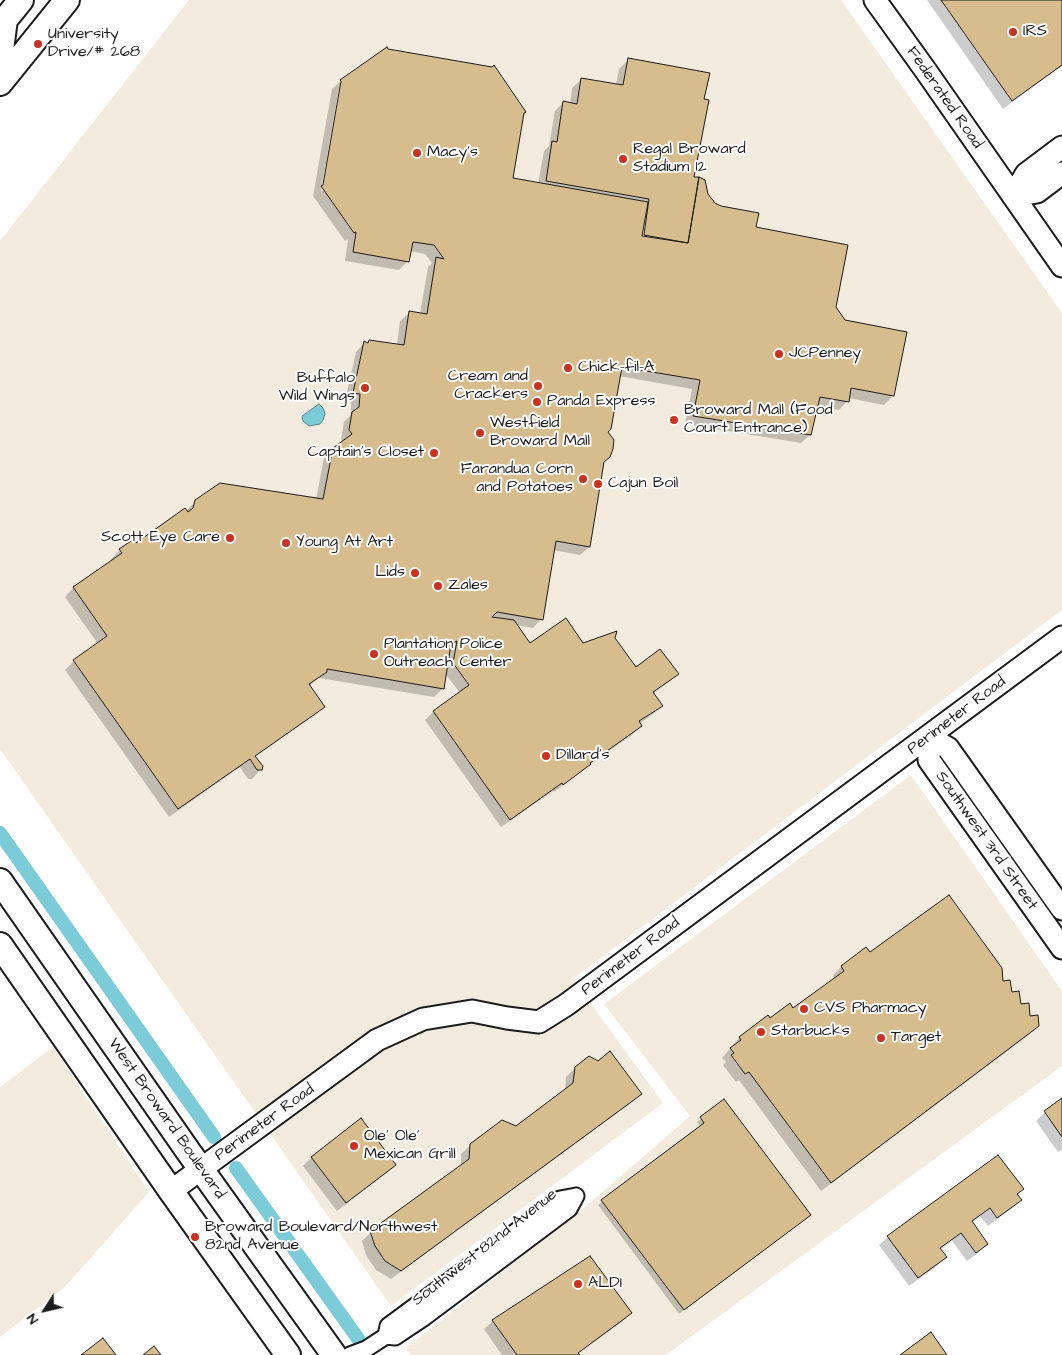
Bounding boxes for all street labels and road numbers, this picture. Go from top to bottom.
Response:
street label: Federated Road [902,43,986,153]
street label: Perimeter Road [904,673,1010,759]
street label: Southwest 3rd Street [931,768,1041,914]
street label: Perimeter Road [578,914,684,1000]
street label: West Broward Boulevard [103,1035,229,1203]
street label: Perimeter Road [211,1080,319,1166]
street label: Southwest 82nd Avenue [409,1186,561,1310]

